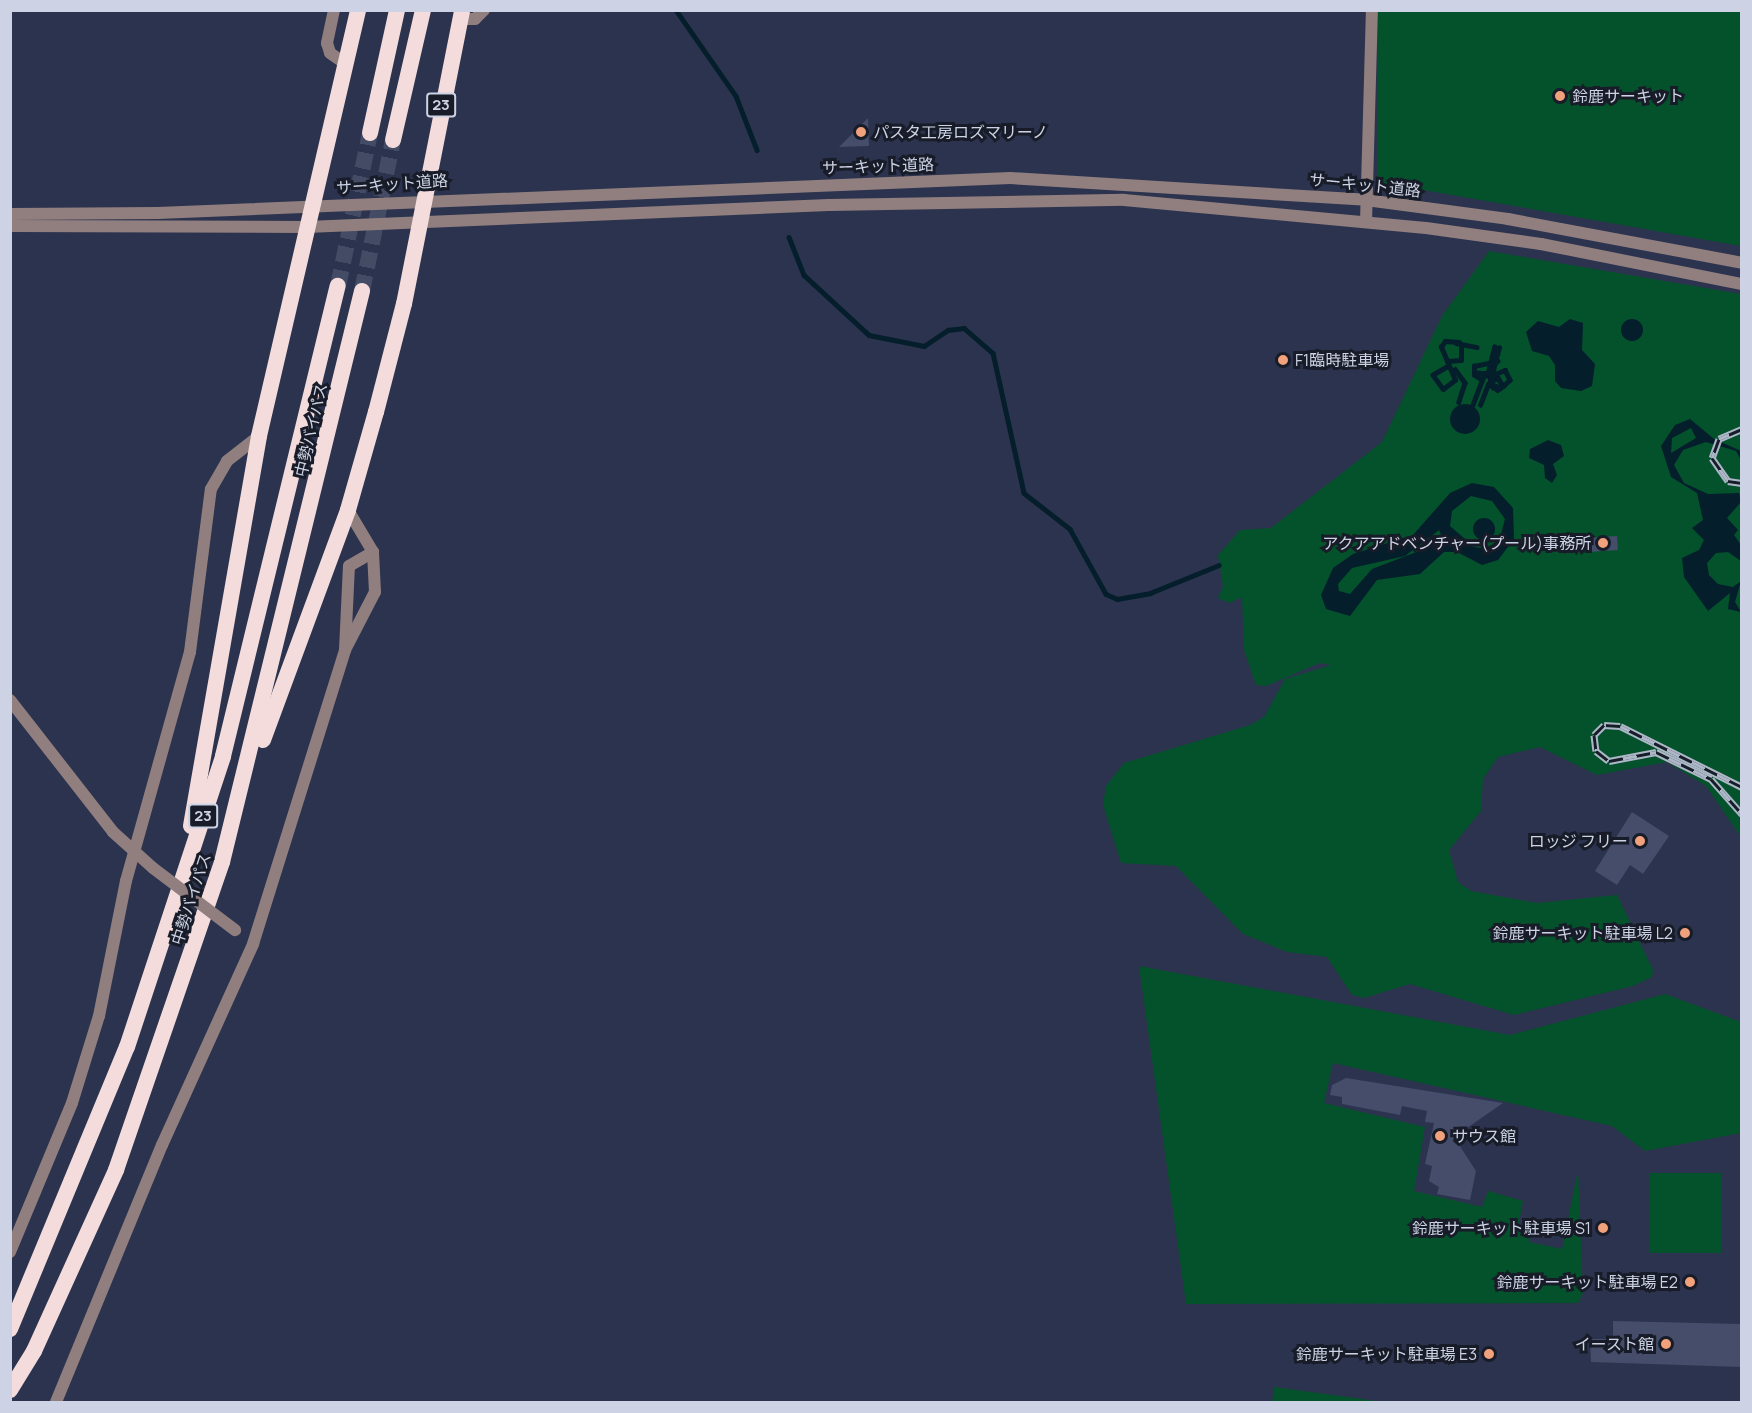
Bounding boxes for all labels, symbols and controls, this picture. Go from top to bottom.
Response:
place label: 鈴鹿サーキット [1572,86,1684,106]
marker: 鈴鹿サーキット [1553,89,1567,103]
road number: 23 [426,93,456,117]
place label: パスタ工房ロズマリーノ [873,122,1049,142]
marker: パスタ工房ロズマリーノ [854,125,868,139]
street label: サーキット道路 [822,154,934,178]
street label: サーキット道路 [1308,170,1422,200]
street label: サーキット道路 [335,171,449,197]
place label: F1臨時駐車場 [1295,350,1389,370]
marker: F1臨時駐車場 [1276,353,1290,367]
street label: 中勢バイパス [291,381,331,479]
place label: アクアアドベンチャー(プール)事務所 [1321,533,1591,553]
marker: アクアアドベンチャー(プール)事務所 [1596,536,1610,550]
road number: 23 [188,804,218,828]
place label: ロッジ フリー [1529,831,1628,851]
marker: ロッジ フリー [1633,834,1647,848]
street label: 中勢バイパス [167,850,215,948]
place label: 鈴鹿サーキット駐車場 L2 [1493,923,1673,943]
marker: 鈴鹿サーキット駐車場 L2 [1678,926,1692,940]
place label: サウス館 [1452,1126,1516,1146]
marker: サウス館 [1433,1129,1447,1143]
place label: 鈴鹿サーキット駐車場 S1 [1412,1218,1591,1238]
marker: 鈴鹿サーキット駐車場 S1 [1596,1221,1610,1235]
place label: 鈴鹿サーキット駐車場 E2 [1497,1272,1678,1292]
marker: 鈴鹿サーキット駐車場 E2 [1683,1275,1697,1289]
place label: イースト館 [1574,1334,1654,1354]
marker: イースト館 [1659,1337,1673,1351]
place label: 鈴鹿サーキット駐車場 E3 [1296,1344,1477,1364]
marker: 鈴鹿サーキット駐車場 E3 [1482,1347,1496,1361]

